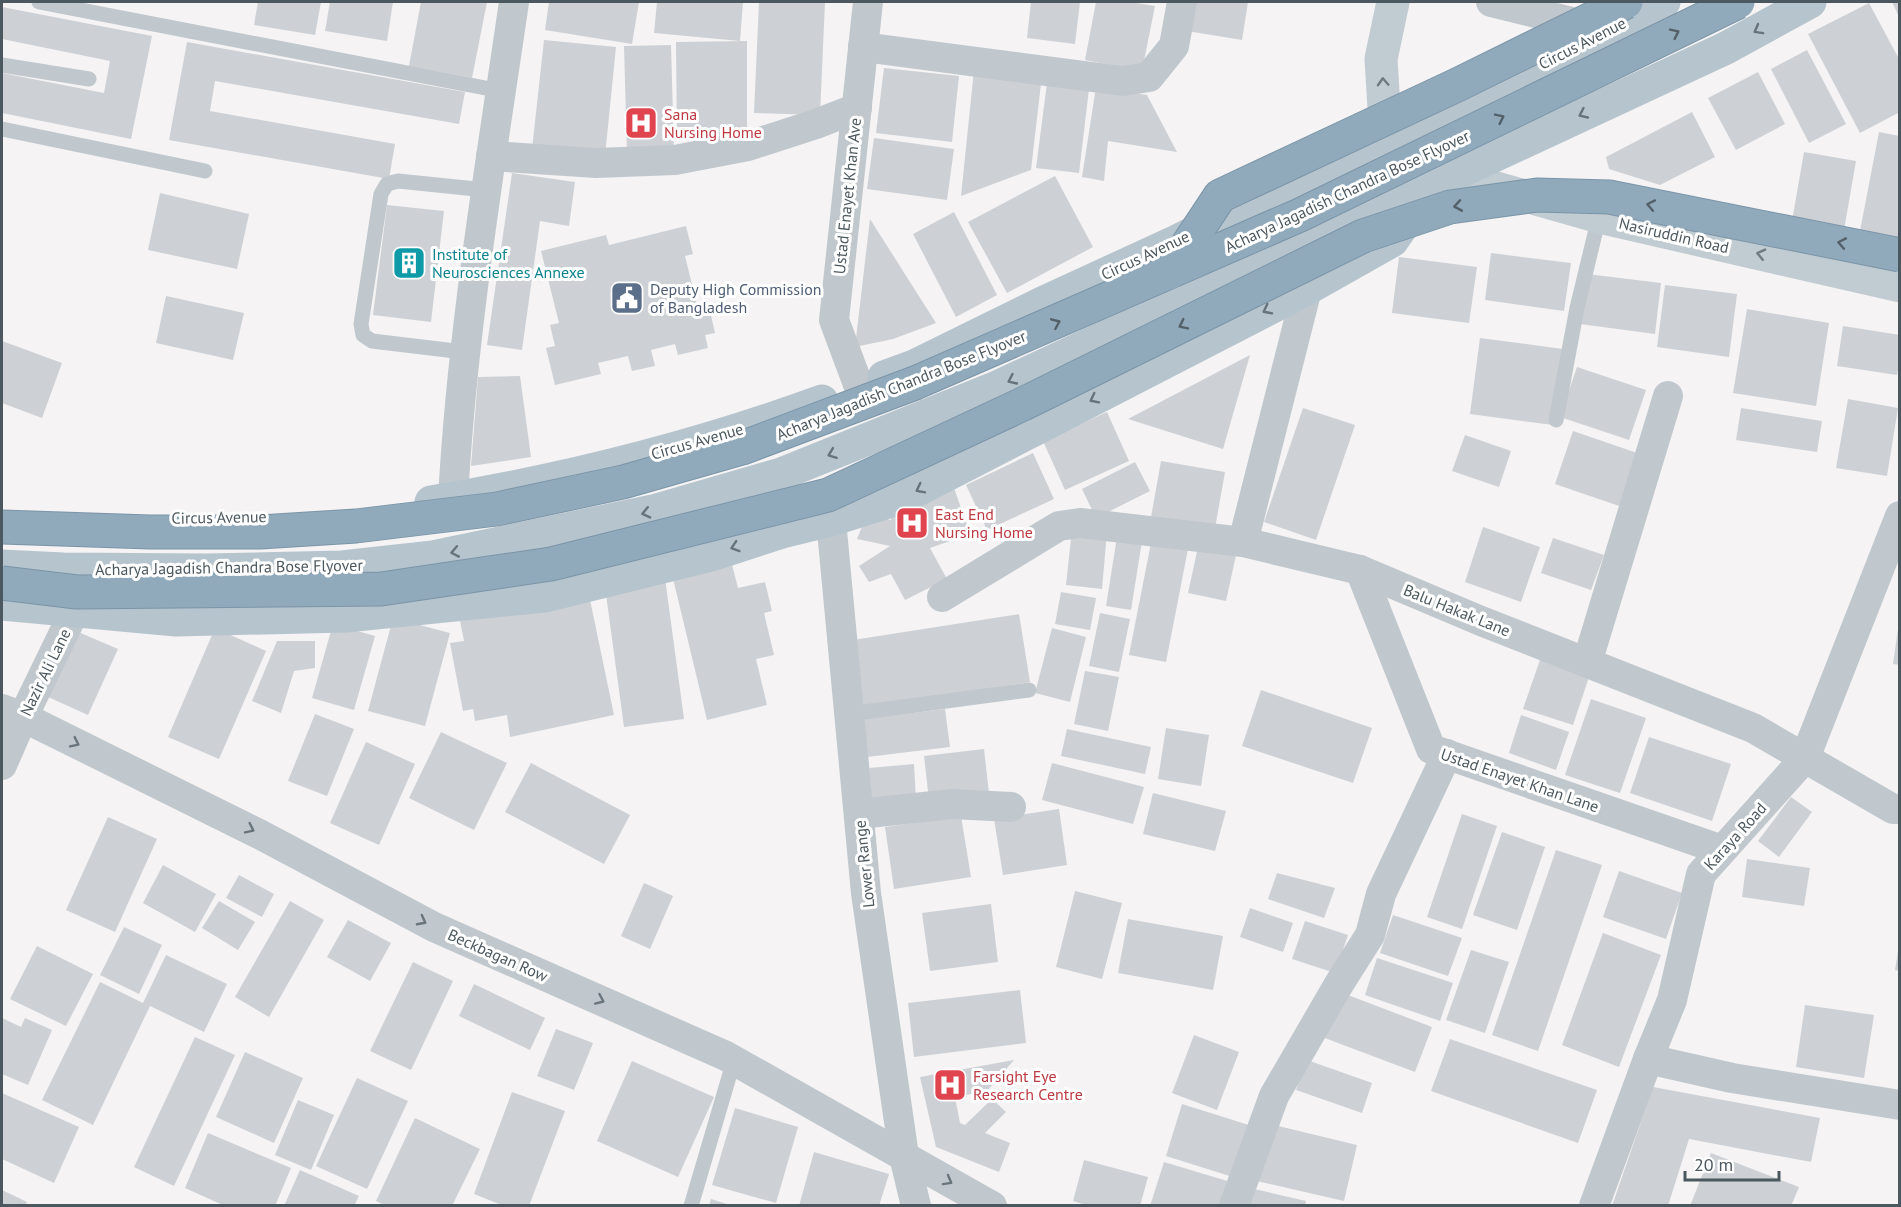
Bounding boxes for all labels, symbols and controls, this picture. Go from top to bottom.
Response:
street label: Circus Avenue [1535,12,1629,74]
one-way arrow [1754,23,1765,34]
one-way arrow [1669,28,1680,40]
one-way arrow [1376,77,1389,86]
place label: Sana Nursing Home [664,104,762,142]
hospital icon: Sana Nursing Home [623,105,659,141]
one-way arrow [1578,107,1589,119]
one-way arrow [1494,114,1505,126]
street label: Ustad Enayet Khan Ave [829,117,865,275]
street label: Acharya Jagadish Chandra Bose Flyover [1222,125,1473,257]
one-way arrow [1646,199,1656,212]
one-way arrow [1453,200,1462,212]
street label: Nasiruddin Road [1617,213,1731,257]
street label: Circus Avenue [1098,226,1192,284]
one-way arrow [1837,237,1847,250]
place label: Institute of Neurosciences Annexe [432,244,585,282]
building icon: Institute of Neurosciences Annexe [391,245,427,281]
one-way arrow [1756,249,1766,262]
place label: Deputy High Commission of Bangladesh [650,279,822,317]
public building icon: Deputy High Commission of Bangladesh [609,280,645,316]
one-way arrow [1262,302,1273,314]
one-way arrow [1049,318,1060,330]
one-way arrow [1179,318,1189,329]
street label: Acharya Jagadish Chandra Bose Flyover [773,325,1029,444]
one-way arrow [1008,373,1019,385]
one-way arrow [1089,392,1100,403]
street label: Circus Avenue [649,418,745,464]
one-way arrow [827,447,838,459]
one-way arrow [916,481,927,493]
place label: East End Nursing Home [935,504,1033,542]
hospital icon: East End Nursing Home [894,505,930,541]
street label: Circus Avenue [171,506,267,528]
one-way arrow [641,506,651,519]
one-way arrow [730,540,741,552]
one-way arrow [450,545,460,558]
street label: Acharya Jagadish Chandra Bose Flyover [95,555,363,579]
street label: Balu Hakak Lane [1401,579,1513,641]
street label: Nazir Ali Lane [15,625,75,719]
one-way arrow [69,735,80,747]
street label: Ustad Enayet Khan Lane [1438,744,1602,816]
street label: Karaya Road [1699,798,1771,874]
street label: Lower Range [849,819,879,909]
one-way arrow [243,822,254,834]
one-way arrow [416,914,426,925]
street label: Beckbagan Row [445,924,551,986]
one-way arrow [594,993,605,1005]
place label: Farsight Eye Research Centre [973,1066,1083,1104]
hospital icon: Farsight Eye Research Centre [932,1067,968,1103]
scale bar [1685,1144,1780,1182]
text: 20 m [1694,1153,1733,1176]
one-way arrow [942,1174,952,1185]

